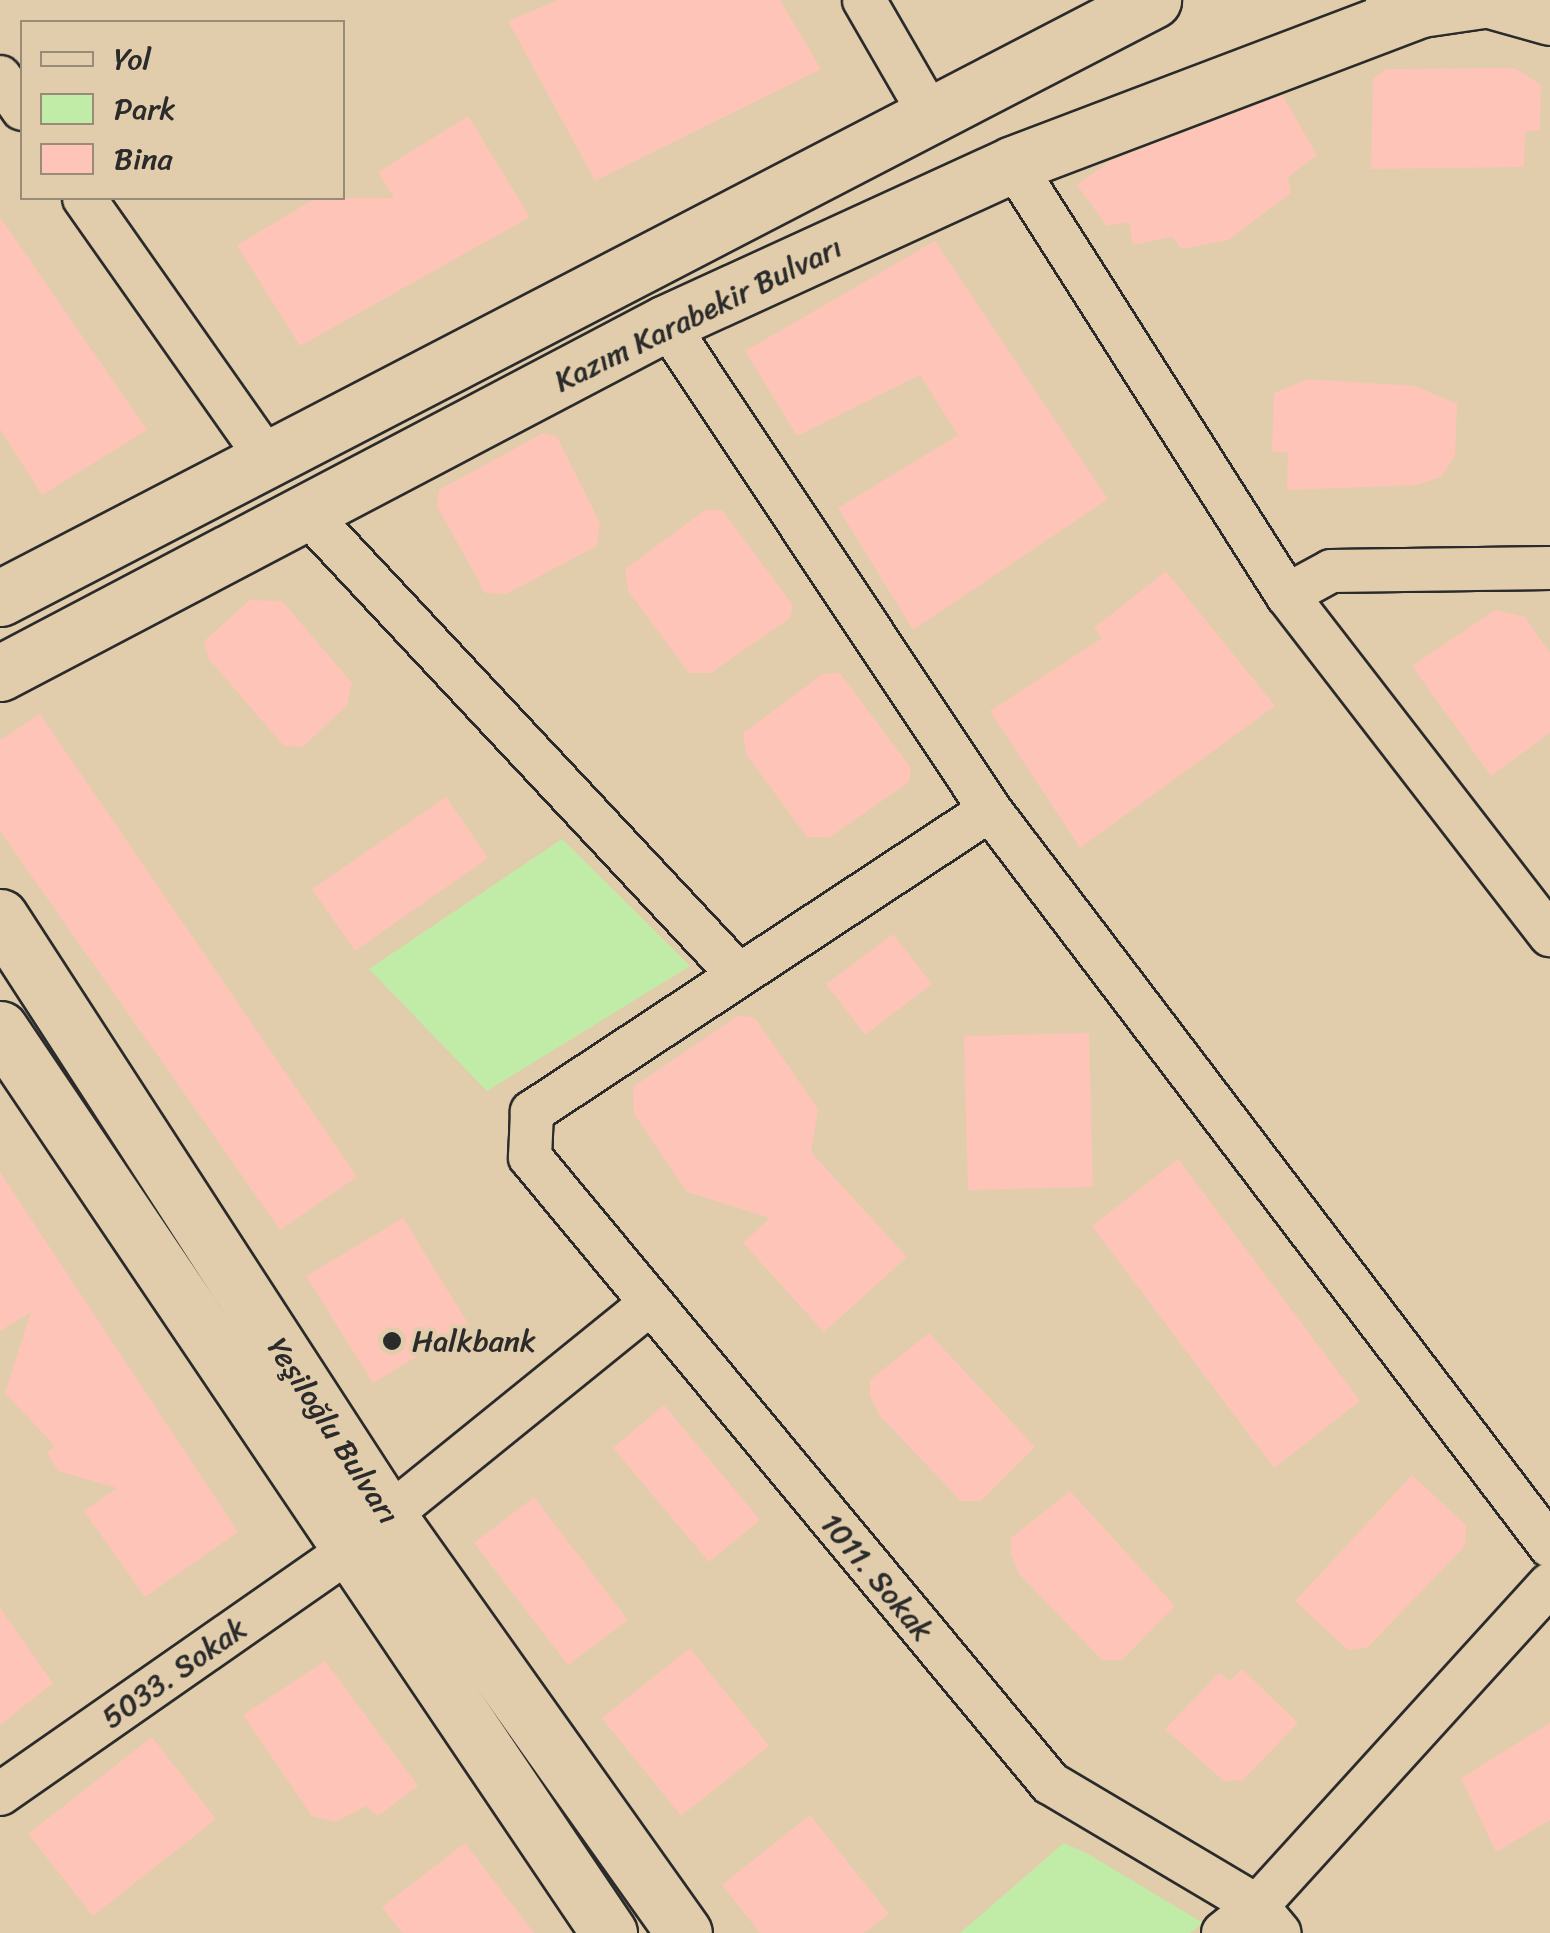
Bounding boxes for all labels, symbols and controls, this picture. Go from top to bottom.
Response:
legend [20,20,345,200]
text: Yol [114,32,151,86]
text: Park [114,82,176,136]
text: Bina [114,132,172,186]
street label: Kazım Karabekir Bulvarı [548,229,848,399]
place label: Halkbank [412,1323,536,1359]
marker: Halkbank [381,1330,403,1352]
street label: Yeşiloğlu Bulvarı [259,1331,407,1531]
street label: 1011. Sokak [813,1506,941,1648]
street label: 5033. Sokak [95,1610,253,1736]

